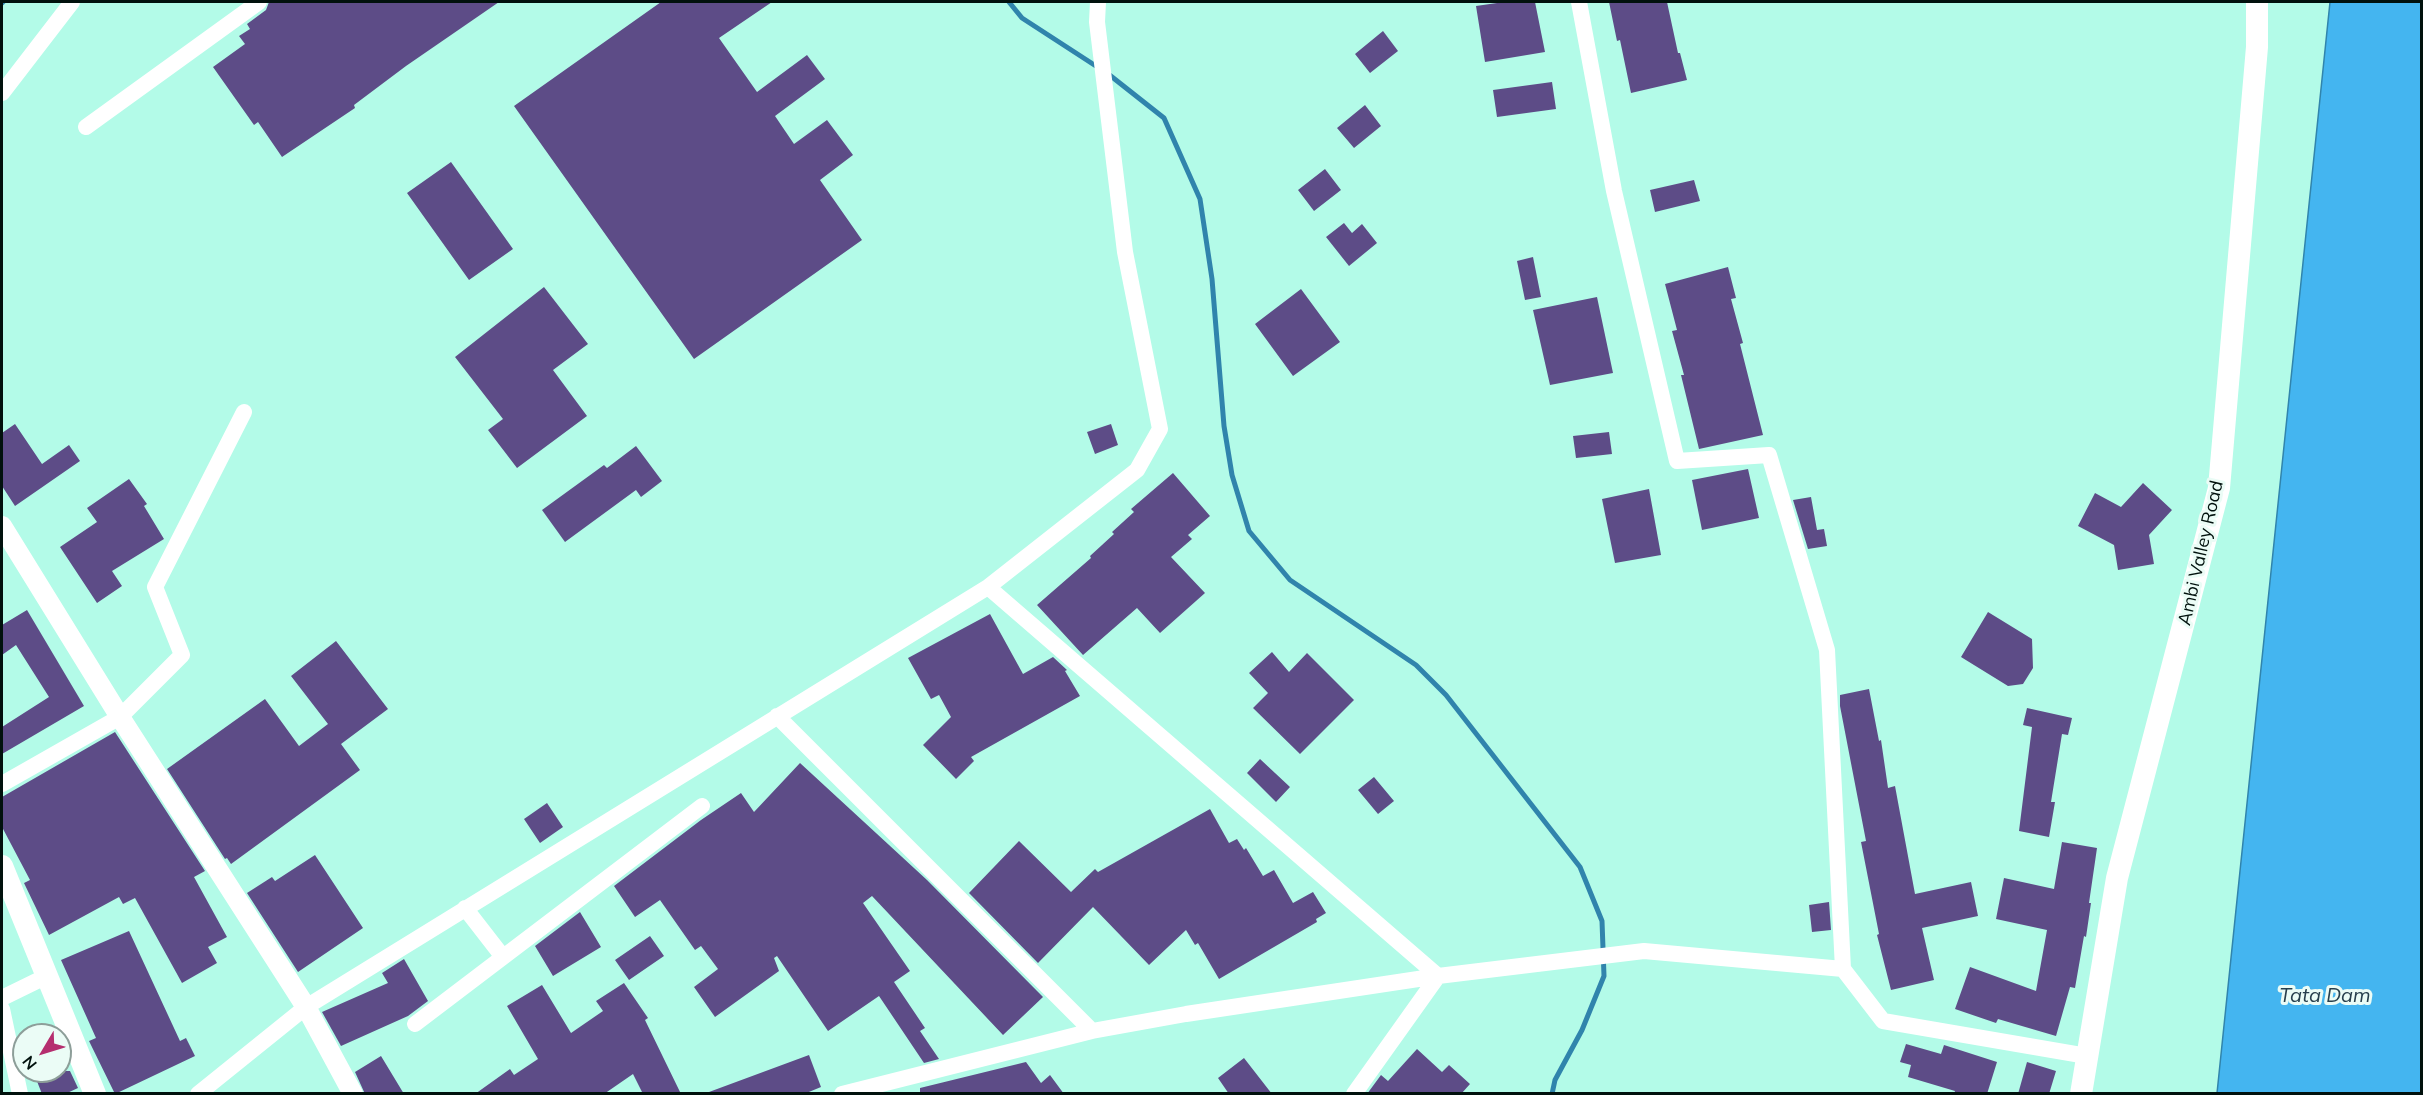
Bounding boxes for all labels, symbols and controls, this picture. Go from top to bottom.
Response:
street label: Ambi Valley Road [2174,479,2228,627]
water label: Tata Dam [2279,984,2371,1008]
north arrow [12,1023,72,1083]
text: N [18,1052,41,1074]

